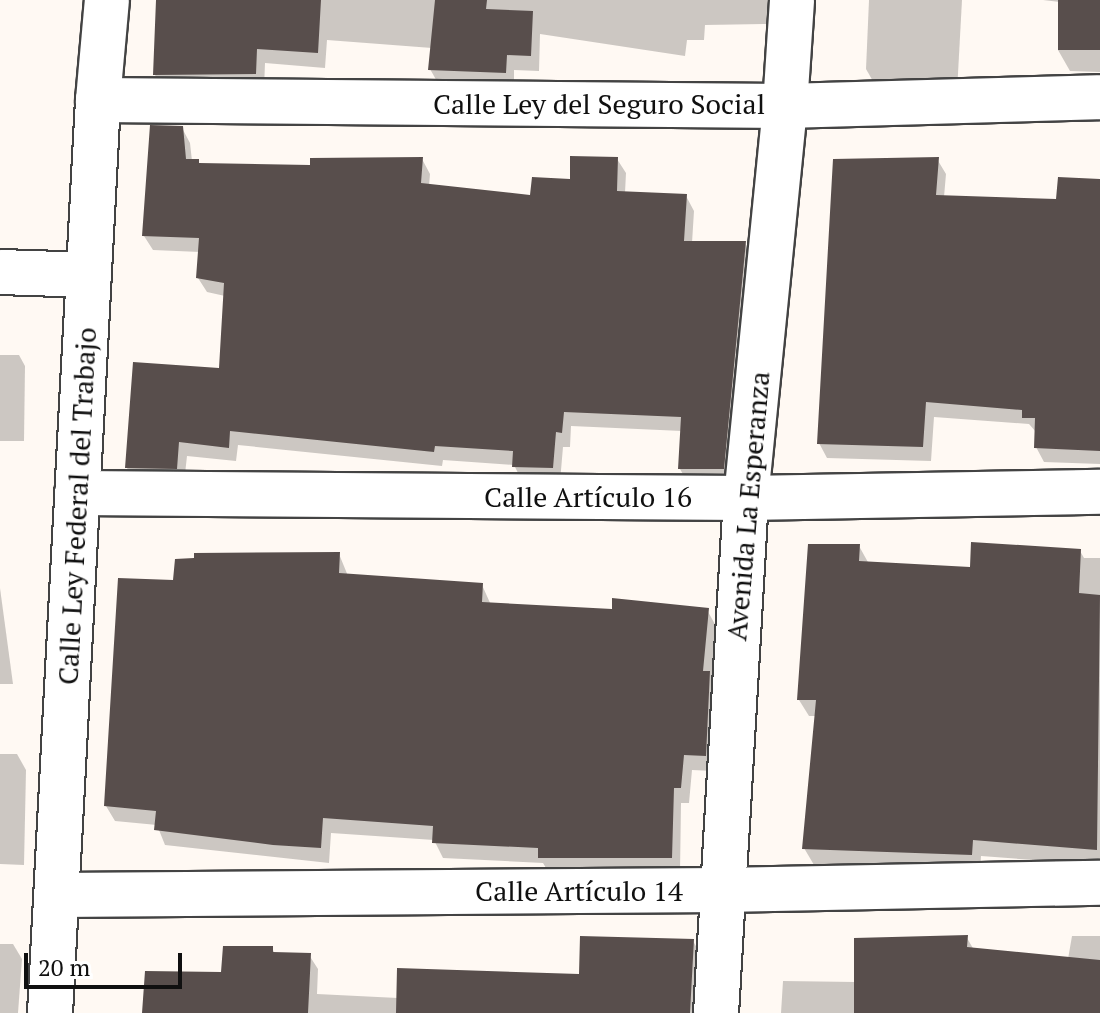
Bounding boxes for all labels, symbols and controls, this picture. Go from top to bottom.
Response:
street label: Calle Ley del Seguro Social [433,87,765,121]
street label: Calle Ley Federal del Trabajo [51,326,103,686]
street label: Avenida La Esperanza [719,370,777,642]
street label: Calle Artículo 16 [484,480,692,514]
street label: Calle Artículo 14 [475,874,683,908]
scale bar [28,937,186,987]
text: 20 m [38,951,90,983]

